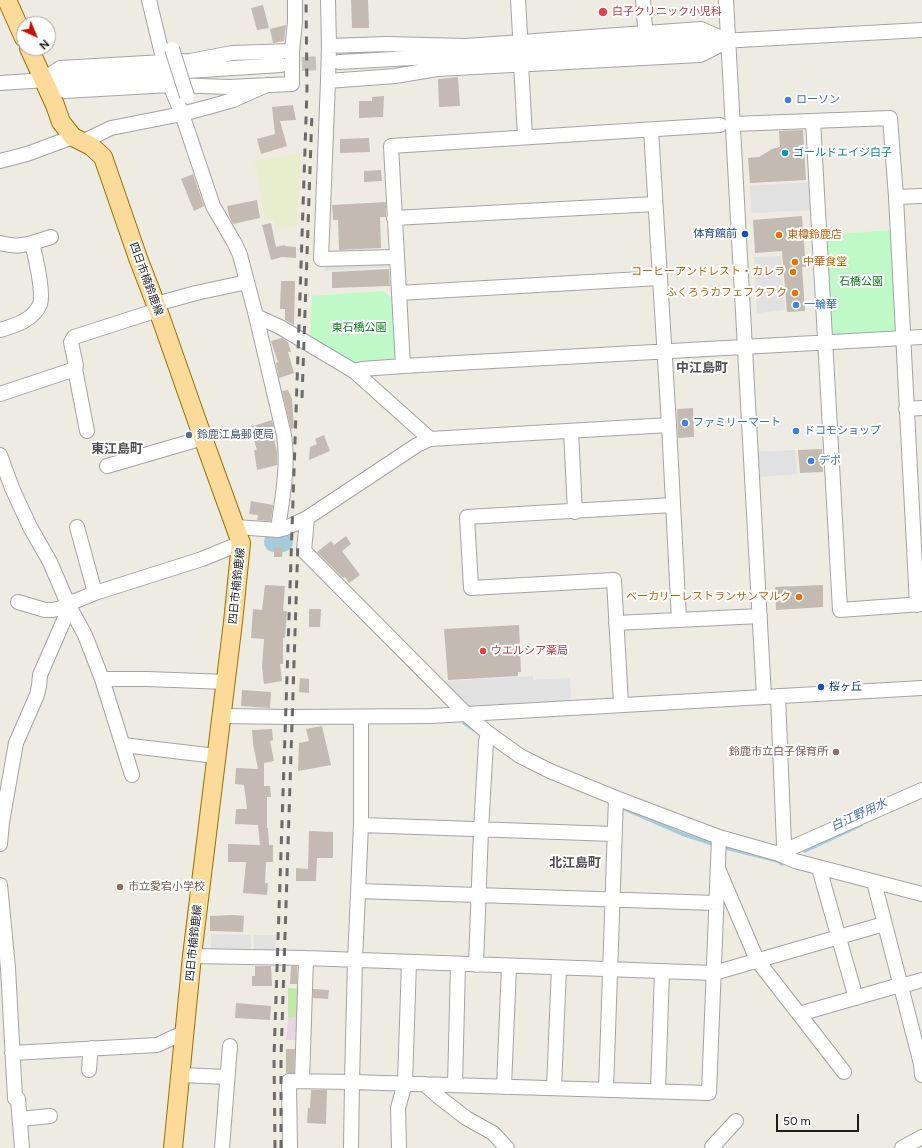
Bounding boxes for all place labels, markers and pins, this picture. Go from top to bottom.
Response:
place label: 白子クリニック小児科 [612,5,722,19]
marker: 白子クリニック小児科 [597,6,609,18]
place label: ローソン [796,93,840,107]
marker: ローソン [783,95,793,105]
place label: ゴールドエイジ白子 [793,146,892,160]
marker: ゴールドエイジ白子 [780,148,790,158]
place label: 体育館前 [693,227,737,241]
place label: 東樽鈴鹿店 [787,228,842,242]
marker: 体育館前 [740,229,750,239]
marker: 東樽鈴鹿店 [774,230,784,240]
place label: 中華食堂 [803,255,847,269]
marker: 中華食堂 [790,257,800,267]
place label: コーヒーアンドレスト・カレラ [631,265,785,279]
marker: コーヒーアンドレスト・カレラ [788,267,798,277]
place label: ふくろうカフェフクフク [666,286,787,300]
marker: ふくろうカフェフクフク [790,288,800,298]
place label: 一輪華 [804,298,837,312]
marker: 一輪華 [791,300,801,310]
place label: ファミリーマート [693,416,781,430]
marker: ファミリーマート [680,418,690,428]
place label: ドコモショップ [804,424,881,438]
marker: ドコモショップ [791,426,801,436]
place label: 鈴鹿江島郵便局 [197,428,274,442]
marker: 鈴鹿江島郵便局 [184,430,194,440]
place label: デポ [819,454,841,468]
marker: デポ [806,456,816,466]
place label: ベーカリーレストランサンマルク [626,590,791,604]
marker: ベーカリーレストランサンマルク [794,592,804,602]
place label: ウエルシア薬局 [491,644,568,658]
marker: ウエルシア薬局 [478,646,488,656]
place label: 桜ヶ丘 [829,680,862,694]
marker: 桜ヶ丘 [816,682,826,692]
place label: 鈴鹿市立白子保育所 [729,745,828,759]
marker: 鈴鹿市立白子保育所 [831,747,841,757]
place label: 市立愛宕小学校 [128,880,205,894]
marker: 市立愛宕小学校 [115,882,125,892]

